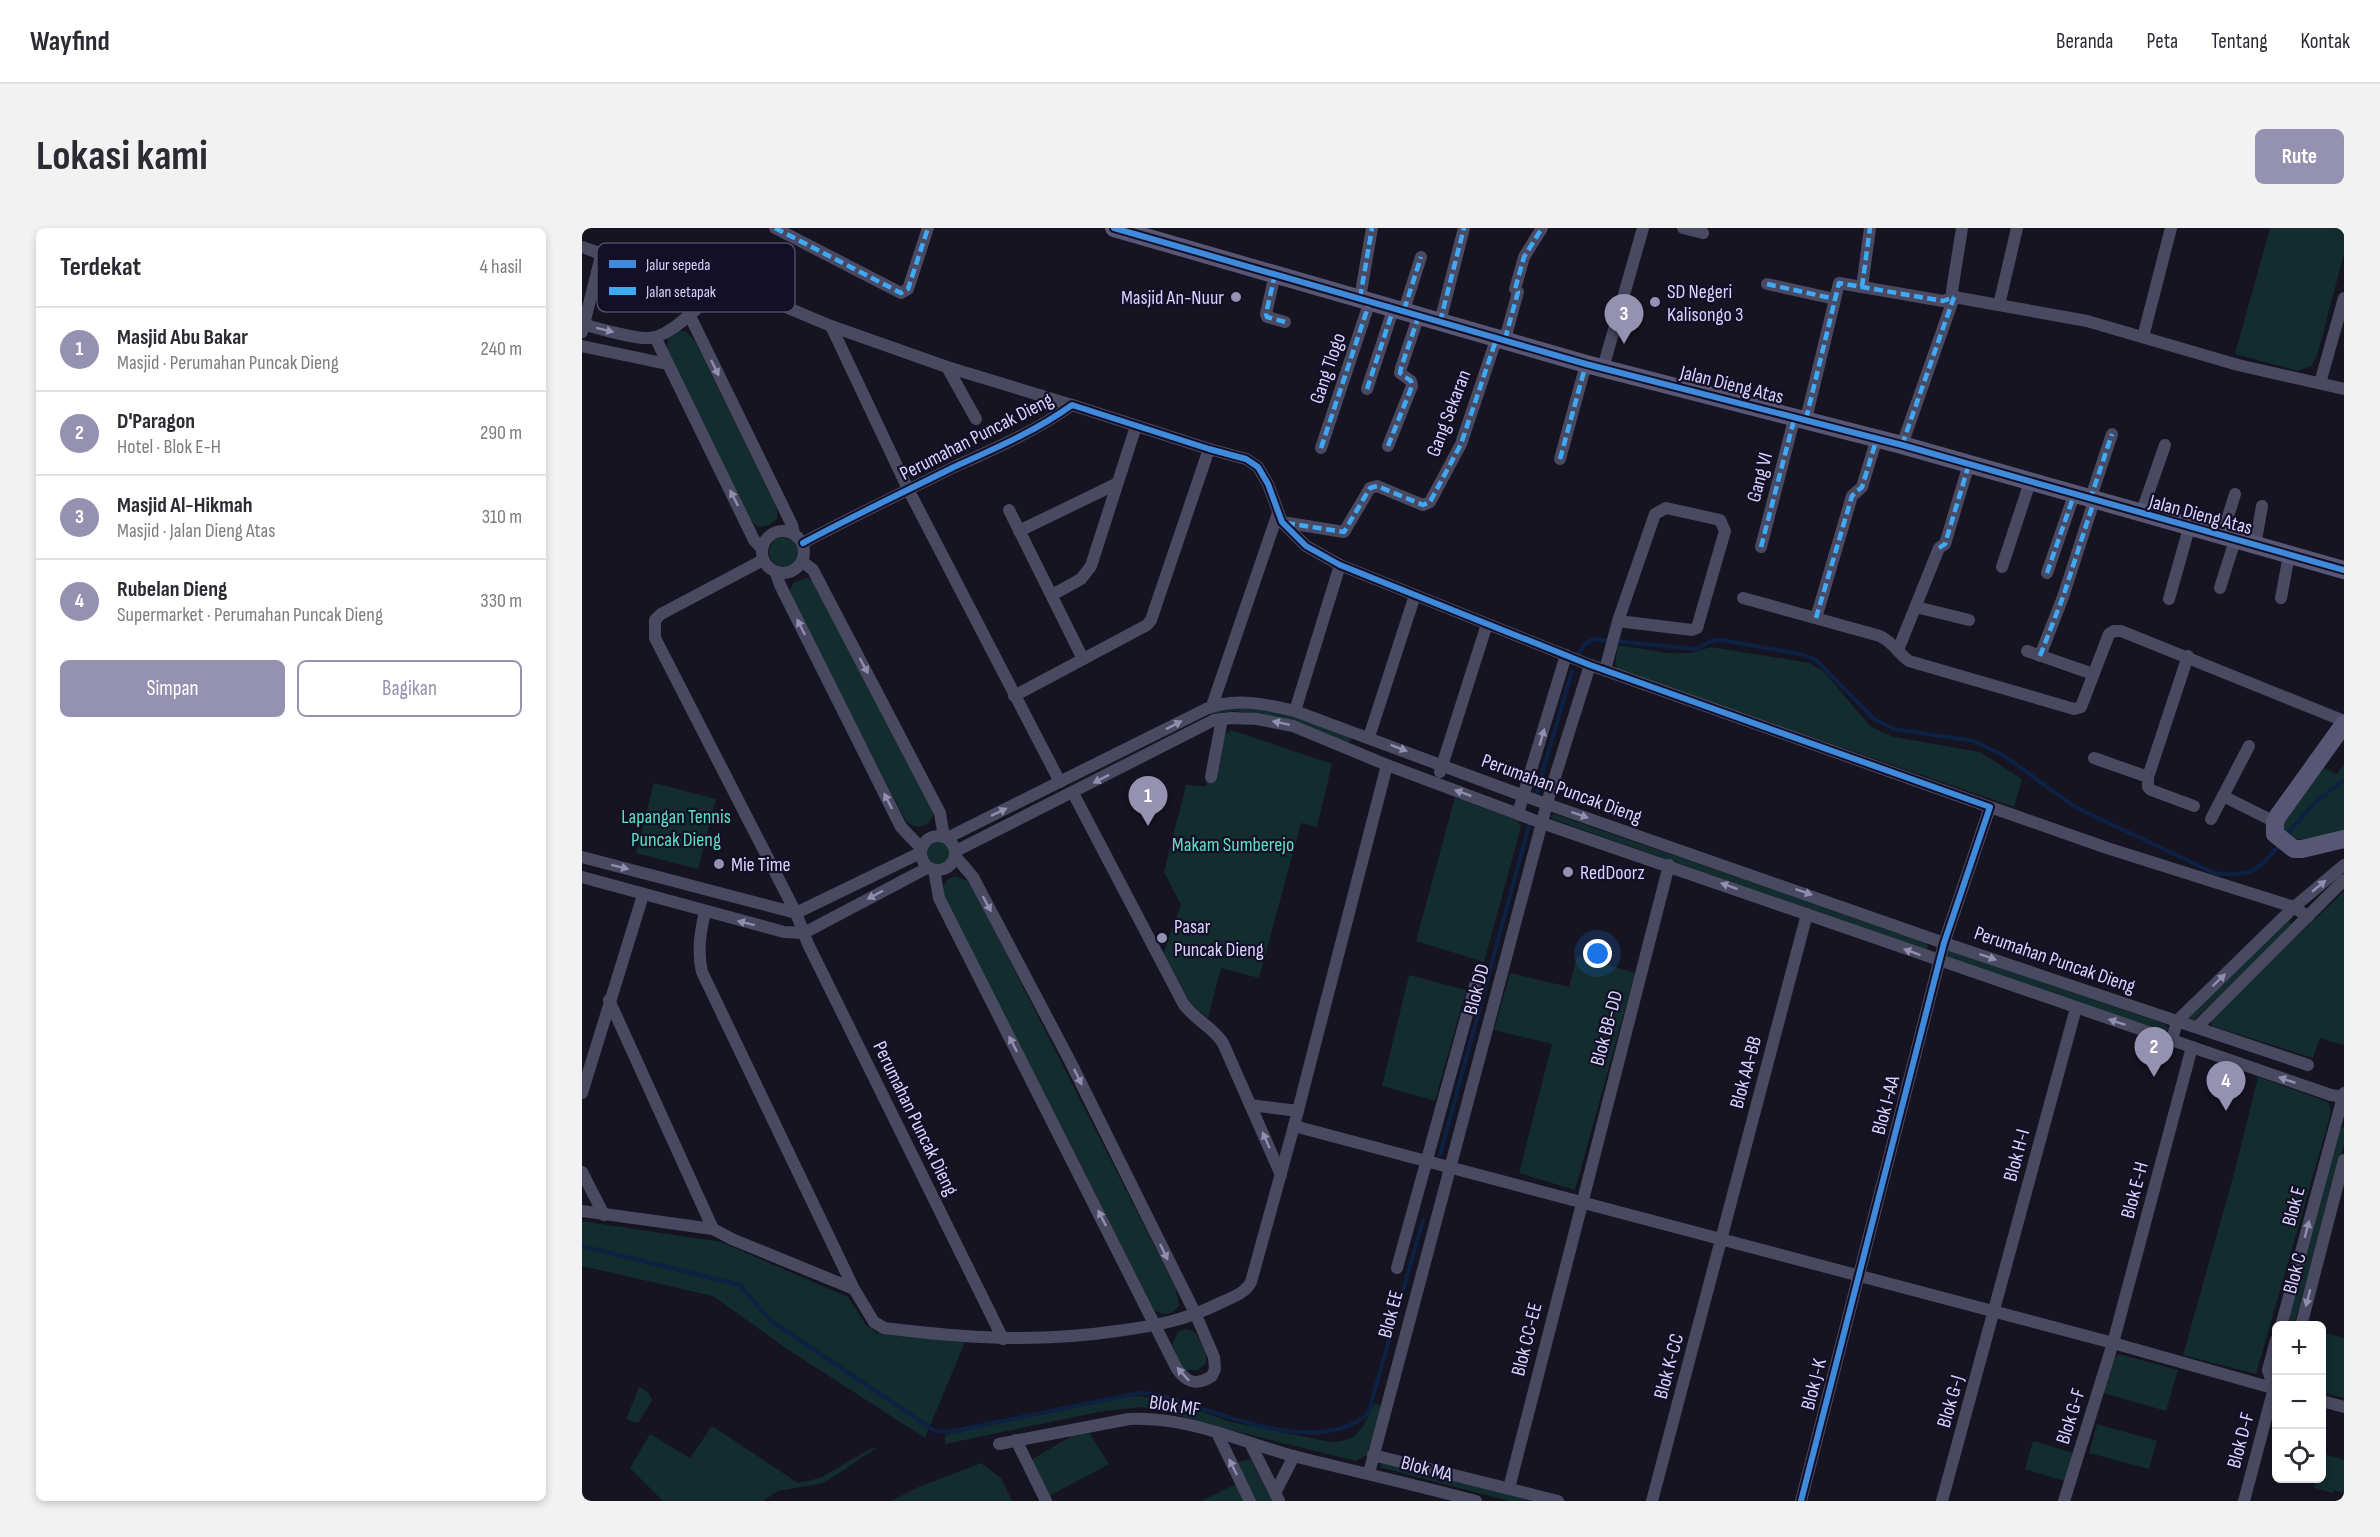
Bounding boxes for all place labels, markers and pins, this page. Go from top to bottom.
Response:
place label: SD Negeri Kalisongo 3 [1667,280,1743,327]
place label: Masjid An-Nuur [1121,286,1224,310]
marker: Masjid An-Nuur [1229,290,1243,304]
pin: 3 [1604,294,1644,344]
marker: SD Negeri Kalisongo 3 [1648,295,1662,309]
pin: 1 [1128,776,1168,826]
place label: Mie Time [731,853,791,877]
marker: Mie Time [712,857,726,871]
place label: RedDoorz [1580,861,1645,885]
marker: RedDoorz [1561,865,1575,879]
place label: Pasar Puncak Dieng [1174,915,1264,962]
marker: Pasar Puncak Dieng [1155,931,1169,945]
pin: 2 [2134,1028,2174,1077]
pin: 4 [2206,1062,2246,1111]

